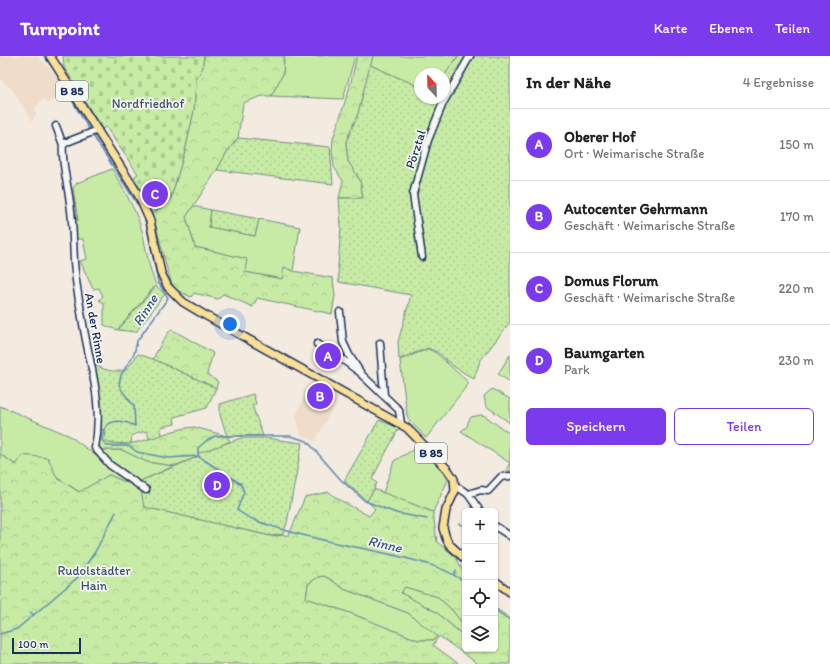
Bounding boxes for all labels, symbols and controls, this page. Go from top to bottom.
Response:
text: Turnpoint [20,17,100,40]
text: Karte [654,20,687,37]
text: Ebenen [709,20,753,37]
text: Teilen [775,20,810,37]
north arrow [414,68,450,104]
text: In der Nähe [526,72,611,92]
text: 4 Ergebnisse [743,75,814,90]
road number: B 85 [56,81,88,101]
park label: Nordfriedhof [112,96,184,111]
street label: Pörztal [402,127,429,171]
text: Oberer Hof [564,128,636,146]
text: A [535,137,543,152]
text: 150 m [779,137,814,152]
text: Ort · Weimarische Straße [564,146,705,161]
pin: C [142,179,168,209]
text: Autocenter Gehrmann [564,200,708,218]
text: B [535,209,543,224]
text: 170 m [780,209,814,224]
text: Geschäft · Weimarische Straße [564,218,735,233]
text: Domus Florum [564,272,658,290]
text: C [535,281,543,296]
text: 220 m [778,281,814,296]
water label: Rinne [129,290,163,329]
text: Geschäft · Weimarische Straße [564,290,735,305]
street label: An der Rinne [82,292,109,365]
your location [220,314,240,334]
pin: A [315,341,341,371]
text: Baumgarten [564,344,644,362]
text: D [535,353,543,368]
text: 230 m [778,353,814,368]
text: Park [564,362,590,377]
pin: B [307,381,333,411]
button: Speichern [526,408,666,445]
button: Teilen [674,408,814,445]
road number: B 85 [415,443,447,463]
pin: D [204,470,230,500]
map controls [462,508,498,652]
button: + [462,508,498,544]
water label: Rinne [366,532,405,557]
button: − [462,544,498,580]
park label: Rudolstädter Hain [57,563,131,593]
button: locate [462,580,498,616]
button: layers [462,616,498,652]
scale bar [12,636,81,655]
text: 100 m [18,638,48,651]

